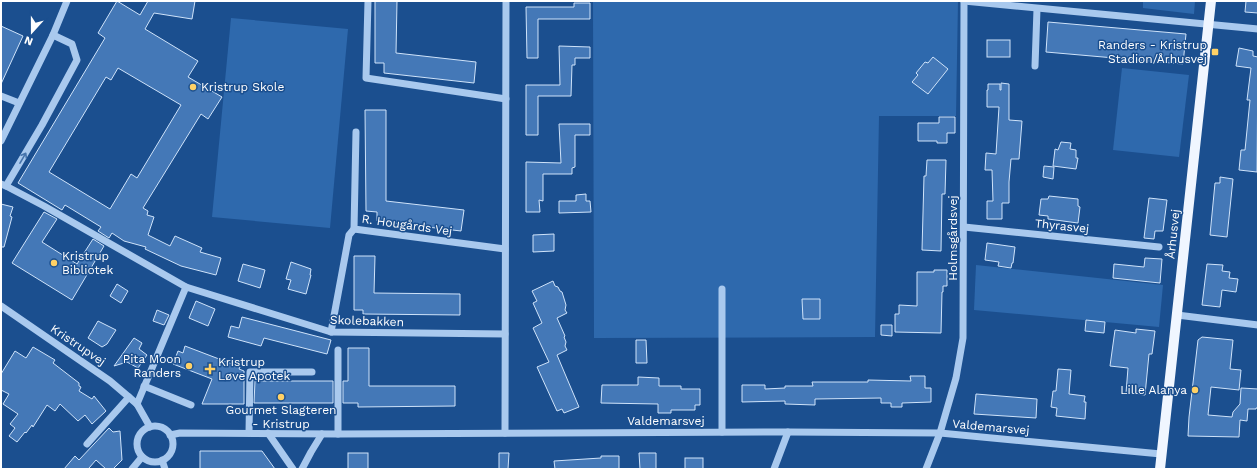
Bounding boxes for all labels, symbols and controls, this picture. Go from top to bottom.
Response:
north arrow [12,12,52,52]
text: N [22,33,35,48]
place label: Randers - Kristrup Stadion/Århusvej [1098,38,1207,66]
marker: Randers - Kristrup Stadion/Århusvej [1210,47,1220,57]
place label: Kristrup Skole [201,80,284,94]
marker: Kristrup Skole [188,82,198,92]
one-way arrow [19,152,27,164]
street label: Holmsgårdsvej [946,195,960,281]
street label: Århusvej [1163,208,1183,260]
street label: R. Hougårds Vej [361,212,453,238]
street label: Thyrasvej [1034,216,1090,236]
place label: Kristrup Bibliotek [62,249,113,277]
marker: Kristrup Bibliotek [49,258,59,268]
street label: Skolebakken [330,313,404,329]
street label: Kristrupvej [48,321,108,369]
place label: Pita Moon Randers [123,352,181,380]
place label: Kristrup Løve Apotek [218,355,290,383]
marker: Pita Moon Randers [184,361,194,371]
marker: Kristrup Løve Apotek [205,364,215,374]
place label: Lille Alanya [1120,383,1187,397]
marker: Lille Alanya [1190,385,1200,395]
marker: Gourmet Slagteren - Kristrup [276,392,286,402]
place label: Gourmet Slagteren - Kristrup [225,403,337,431]
street label: Valdemarsvej [627,414,705,428]
street label: Valdemarsvej [952,417,1030,437]

